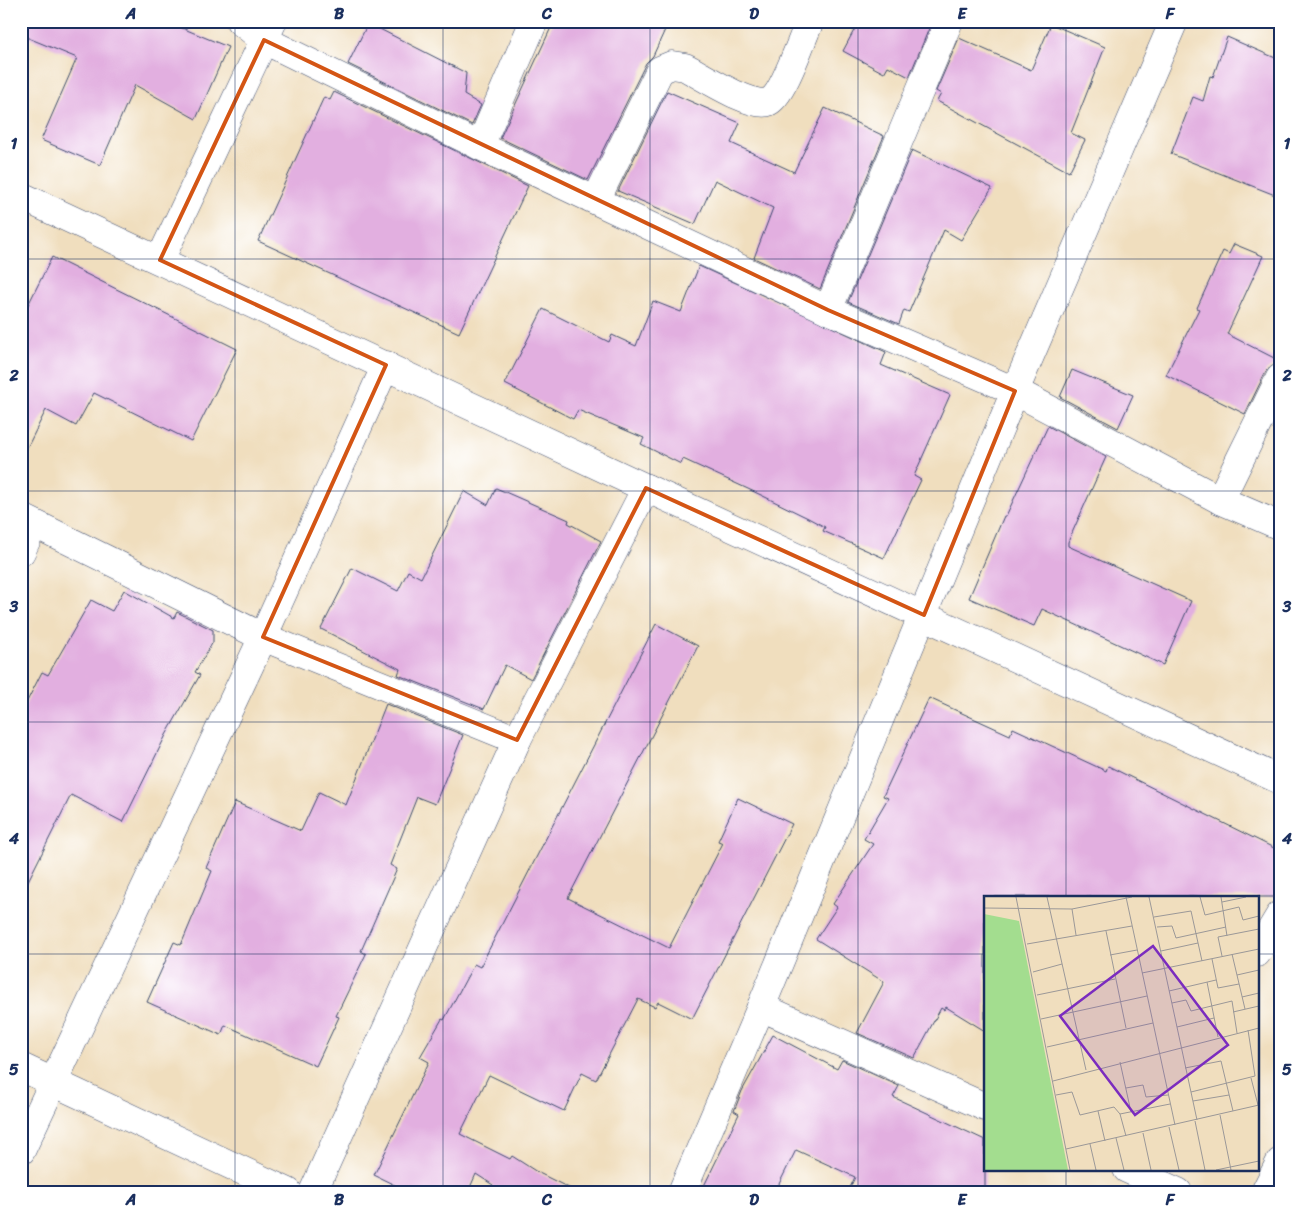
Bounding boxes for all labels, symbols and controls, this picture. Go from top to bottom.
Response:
text: A [125,0,136,28]
text: B [334,0,345,28]
text: C [541,0,553,28]
text: D [749,0,759,28]
text: E [958,0,968,28]
text: F [1165,0,1176,28]
text: 1 [11,129,18,158]
text: 1 [1284,129,1291,158]
text: 2 [8,361,19,390]
text: 2 [1281,361,1292,390]
text: 3 [9,592,19,621]
text: 3 [1282,592,1292,621]
text: 4 [8,824,19,853]
text: 4 [1281,824,1292,853]
inset map [984,896,1258,1170]
text: 5 [9,1055,19,1084]
text: 5 [1282,1055,1292,1084]
text: A [125,1185,136,1213]
text: B [334,1185,345,1213]
text: C [541,1185,553,1213]
text: D [749,1185,759,1213]
text: E [958,1185,968,1213]
text: F [1165,1185,1176,1213]

